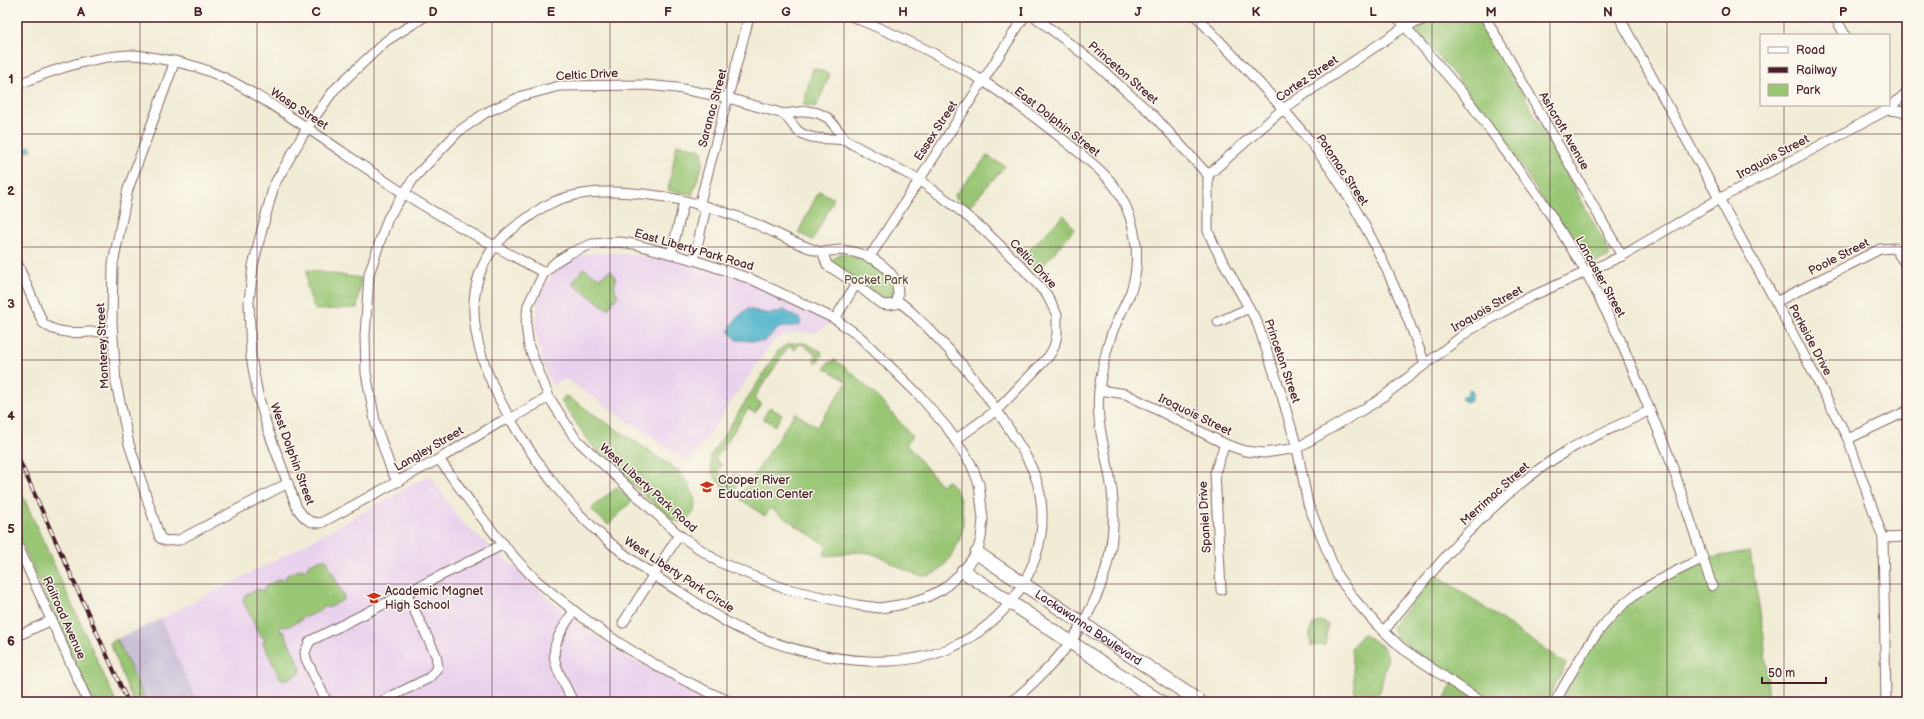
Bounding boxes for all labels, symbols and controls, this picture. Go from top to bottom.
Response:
text: A [76,4,85,20]
text: B [193,4,203,20]
text: C [311,4,321,20]
text: D [428,4,438,20]
text: E [547,4,556,20]
text: F [664,4,672,20]
text: G [781,4,791,20]
text: H [898,4,908,20]
text: I [1019,4,1023,20]
text: J [1134,4,1142,20]
text: K [1252,4,1261,20]
text: L [1369,4,1377,20]
text: M [1485,4,1497,20]
text: N [1603,4,1613,20]
text: O [1721,4,1731,20]
text: P [1839,4,1848,20]
legend [1760,34,1890,106]
street label: Princeton Street [1085,39,1161,108]
text: Road [1796,43,1825,58]
street label: Cortez Street [1273,52,1341,105]
text: Railway [1796,63,1838,78]
street label: Celtic Drive [555,66,619,84]
street label: Saranac Street [695,67,731,149]
text: 1 [8,71,14,87]
text: Park [1796,83,1820,98]
street label: East Dolphin Street [1011,84,1103,160]
street label: Wasp Street [267,85,331,133]
street label: Ashcroft Avenue [1536,89,1592,173]
street label: Essex Street [911,98,961,164]
street label: Potomac Street [1313,131,1372,209]
street label: Iroquois Street [1734,131,1812,182]
text: 2 [7,183,15,199]
street label: East Liberty Park Road [633,226,756,274]
street label: Lancaster Street [1572,234,1629,320]
street label: Poole Street [1806,235,1872,279]
street label: Celtic Drive [1006,236,1060,292]
park label: Pocket Park [844,273,908,288]
street label: Iroquois Street [1449,282,1526,335]
text: 3 [7,296,15,312]
street label: Monterey Street [93,302,113,389]
street label: Parkside Drive [1785,302,1835,378]
street label: Princeton Street [1261,317,1303,405]
street label: Iroquois Street [1156,391,1234,439]
street label: West Dolphin Street [267,401,318,507]
text: 4 [7,408,15,424]
street label: Langley Street [392,423,466,475]
street label: West Liberty Park Road [596,440,700,536]
street label: Merrimac Street [1457,459,1533,529]
place label: Cooper River Education Center [718,473,814,502]
school or university icon: Cooper River Education Center [699,479,715,495]
street label: Spaniel Drive [1196,481,1214,553]
text: 5 [7,521,15,537]
street label: West Liberty Park Circle [621,534,737,616]
street label: Railroad Avenue [39,574,89,662]
place label: Academic Magnet High School [385,584,484,613]
street label: Lackawanna Boulevard [1032,586,1145,669]
school or university icon: Academic Magnet High School [366,590,382,606]
text: 6 [7,633,15,649]
scale bar [1762,659,1826,685]
text: 50 m [1768,666,1795,681]

